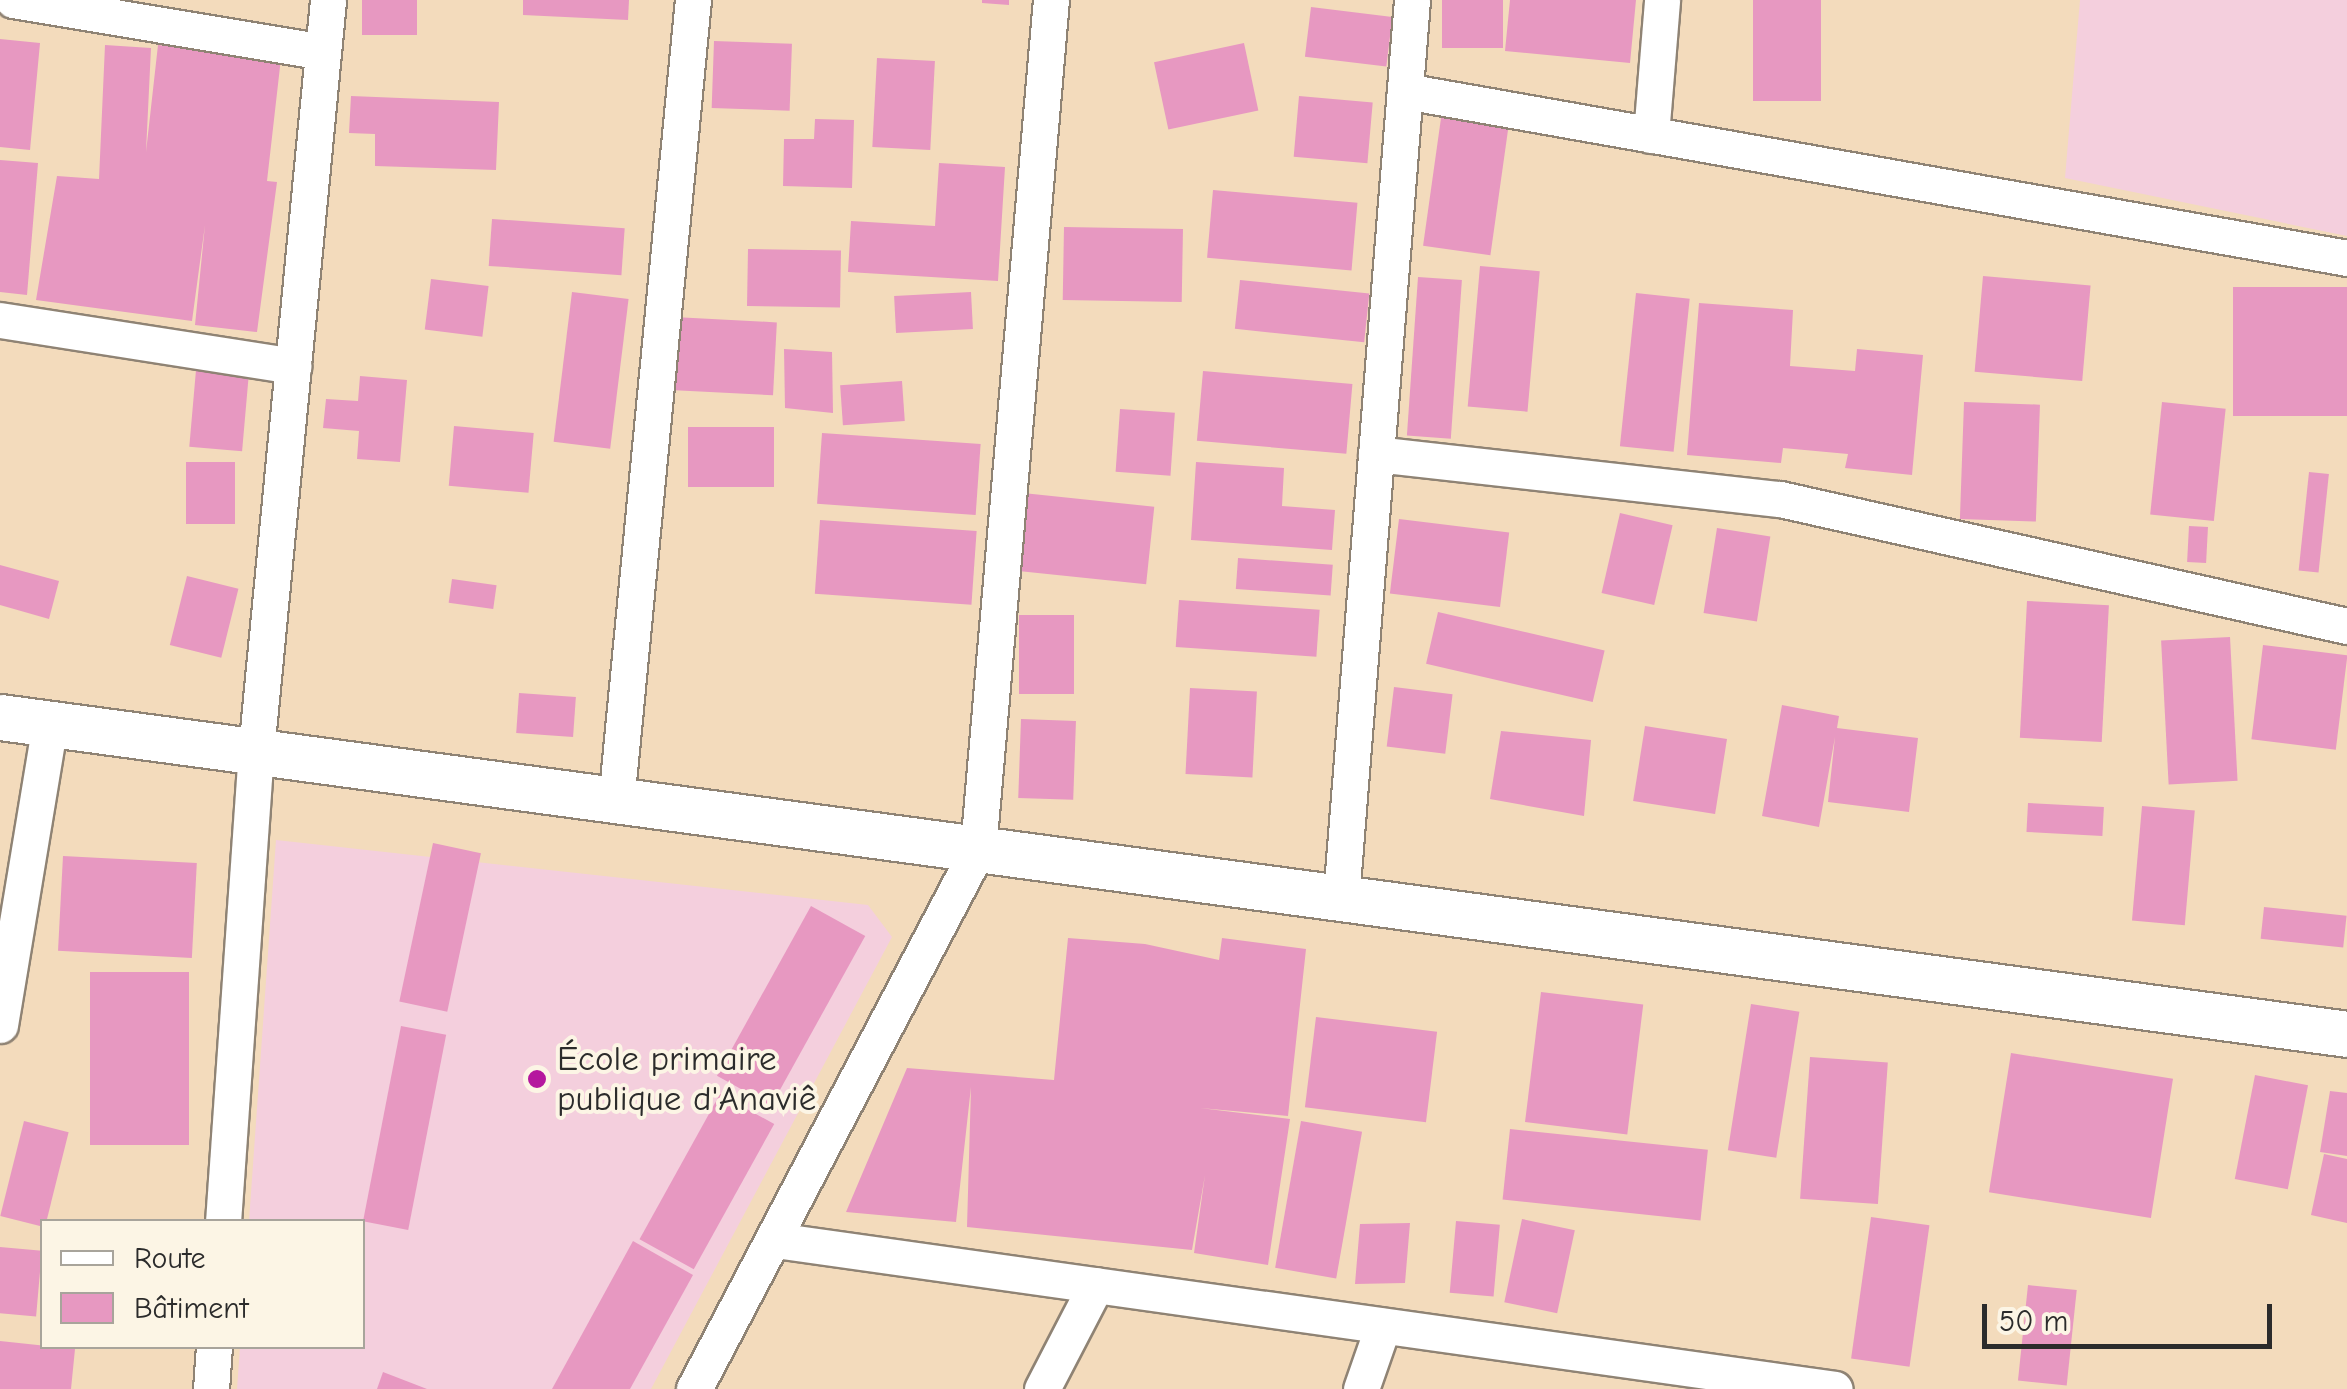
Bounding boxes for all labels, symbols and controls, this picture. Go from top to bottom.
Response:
place label: École primaire publique d'Anaviê [557,1038,816,1120]
marker: École primaire publique d'Anaviê [526,1068,548,1090]
legend [40,1219,365,1349]
text: Route [134,1241,205,1276]
scale bar [1987,1284,2277,1346]
text: Bâtiment [134,1291,248,1326]
text: 50 m [1999,1304,2068,1339]

